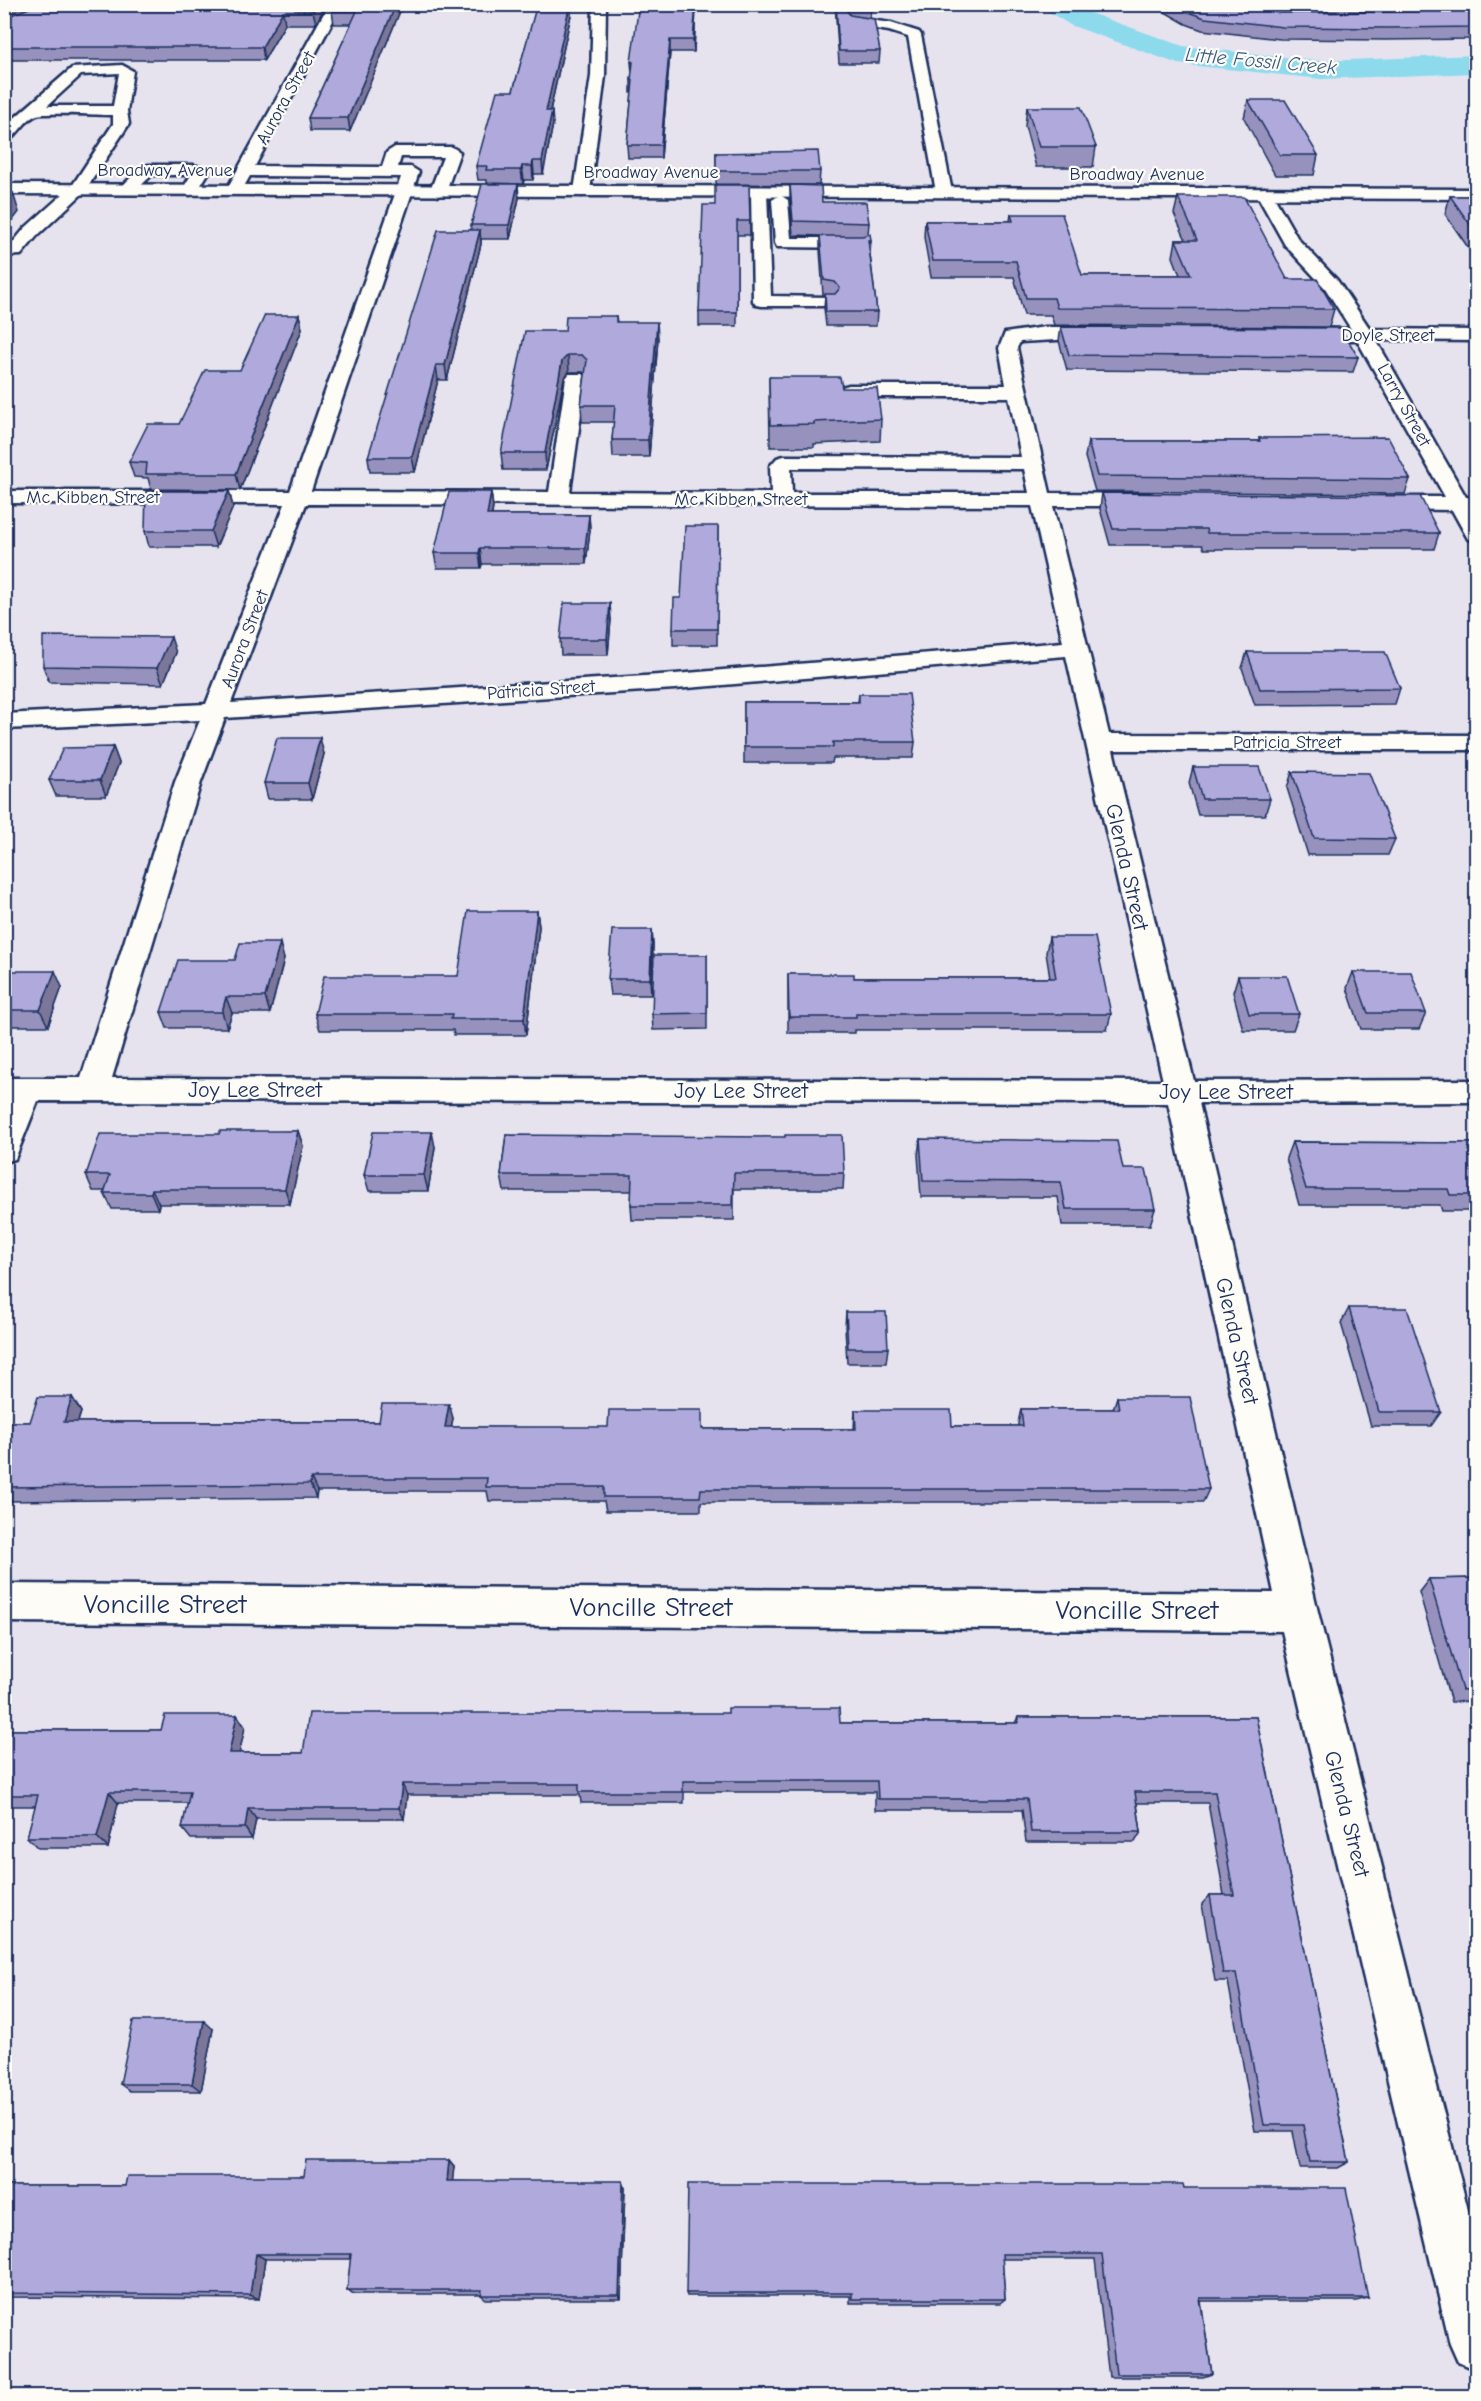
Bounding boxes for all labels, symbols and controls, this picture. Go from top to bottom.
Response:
water label: Little Fossil Creek [1184,43,1338,79]
street label: Aurora Street [252,47,321,148]
street label: Broadway Avenue [98,160,232,181]
street label: Broadway Avenue [584,162,718,183]
street label: Broadway Avenue [1070,164,1204,185]
street label: Doyle Street [1342,325,1435,346]
street label: Larry Street [1373,360,1436,451]
street label: Mc Kibben Street [26,487,160,508]
street label: Mc Kibben Street [674,489,808,510]
street label: Aurora Street [217,586,274,691]
street label: Patricia Street [486,676,597,704]
street label: Patricia Street [1233,732,1342,753]
street label: Glenda Street [1100,801,1154,934]
street label: Joy Lee Street [188,1077,323,1103]
street label: Joy Lee Street [674,1078,809,1104]
street label: Joy Lee Street [1159,1079,1294,1105]
street label: Glenda Street [1210,1275,1264,1408]
street label: Voncille Street [83,1589,248,1620]
street label: Voncille Street [569,1592,734,1623]
street label: Voncille Street [1055,1595,1220,1626]
street label: Glenda Street [1319,1748,1375,1881]

